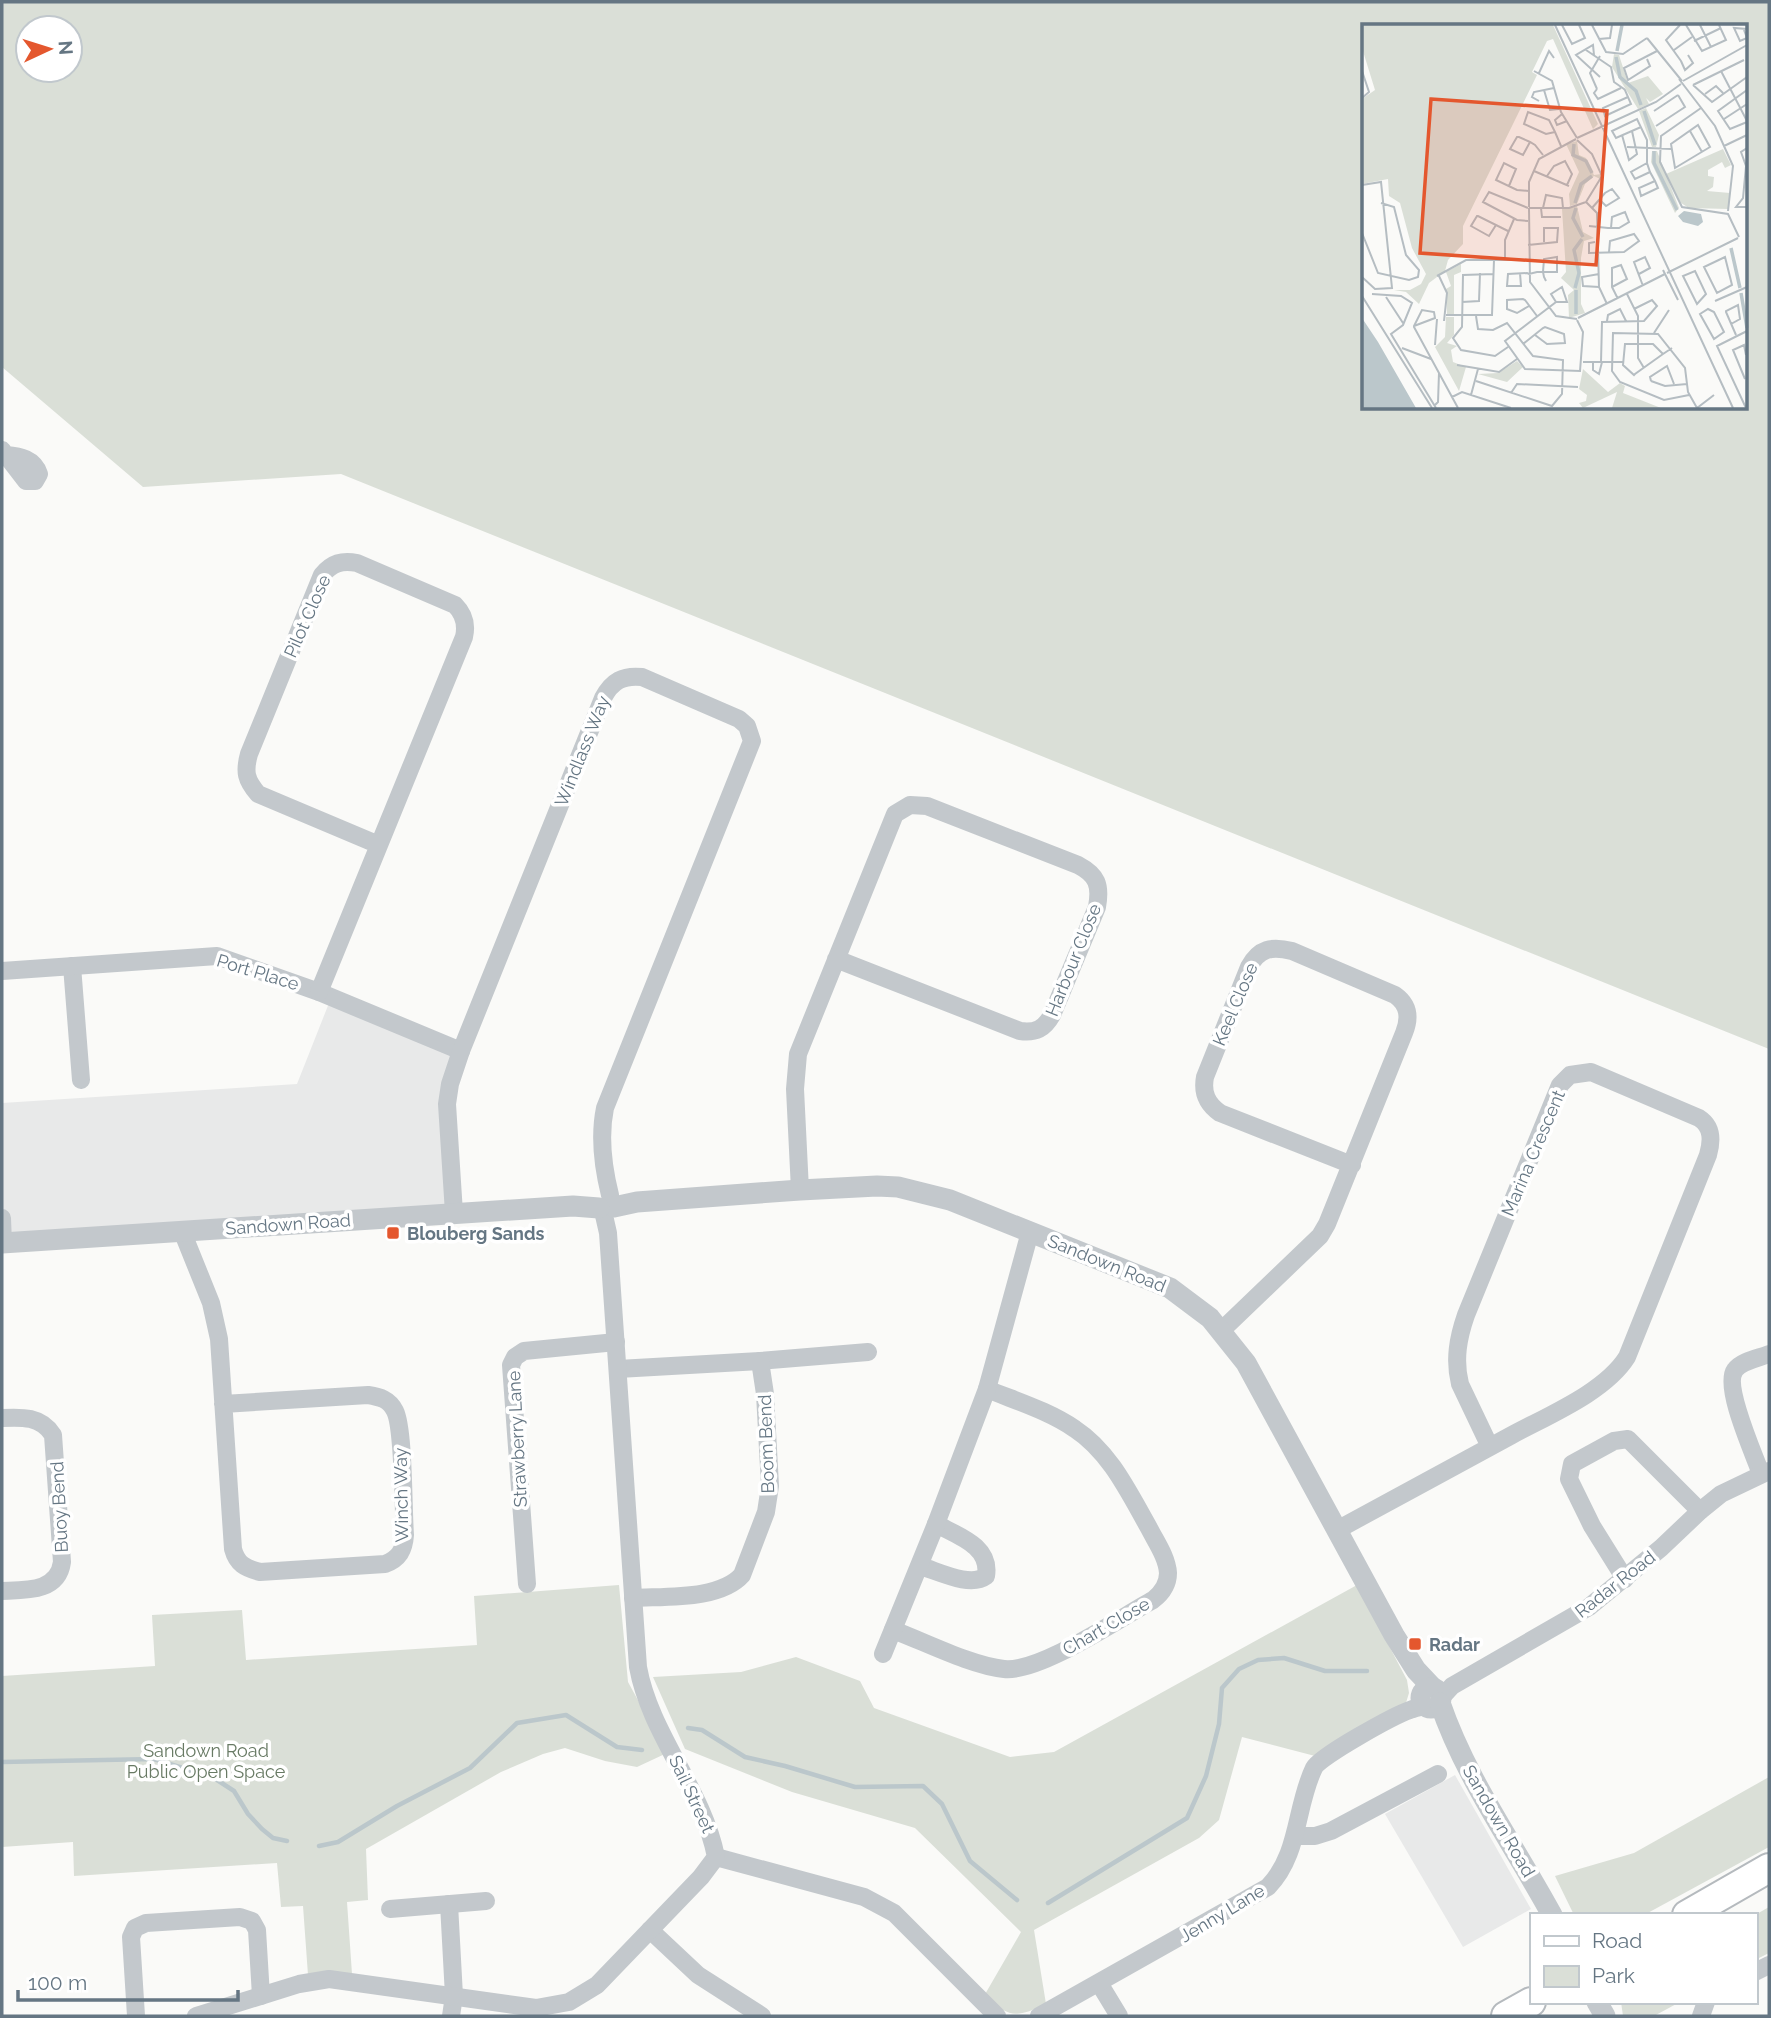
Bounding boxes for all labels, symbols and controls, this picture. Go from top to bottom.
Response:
north arrow [14,14,84,84]
inset map [1362,24,1746,410]
text: N [54,40,77,56]
street label: Pilot Close [279,571,335,661]
street label: Windlass Way [550,692,614,809]
street label: Harbour Close [1041,900,1105,1019]
street label: Port Place [214,950,302,995]
street label: Keel Close [1208,959,1262,1049]
street label: Marina Crescent [1497,1087,1569,1219]
street label: Sandown Road [225,1209,351,1239]
place label: Blouberg Sands [407,1223,545,1244]
marker: Blouberg Sands [385,1225,401,1241]
street label: Sandown Road [1045,1230,1169,1296]
street label: Strawberry Lane [503,1370,531,1508]
street label: Boom Bend [754,1394,778,1494]
street label: Winch Way [390,1447,412,1543]
street label: Buoy Bend [46,1461,72,1553]
street label: Radar Road [1571,1546,1659,1622]
street label: Chart Close [1059,1592,1154,1659]
place label: Radar [1429,1634,1480,1655]
marker: Radar [1407,1636,1423,1652]
park label: Sandown Road Public Open Space [127,1740,286,1782]
street label: Sail Street [665,1752,719,1836]
street label: Sandown Road [1458,1761,1540,1881]
street label: Jenny Lane [1176,1879,1269,1946]
legend [1530,1913,1757,2004]
text: Road [1592,1928,1642,1953]
scale bar [18,1958,238,2002]
text: Park [1592,1963,1635,1988]
text: 100 m [28,1970,87,1995]

